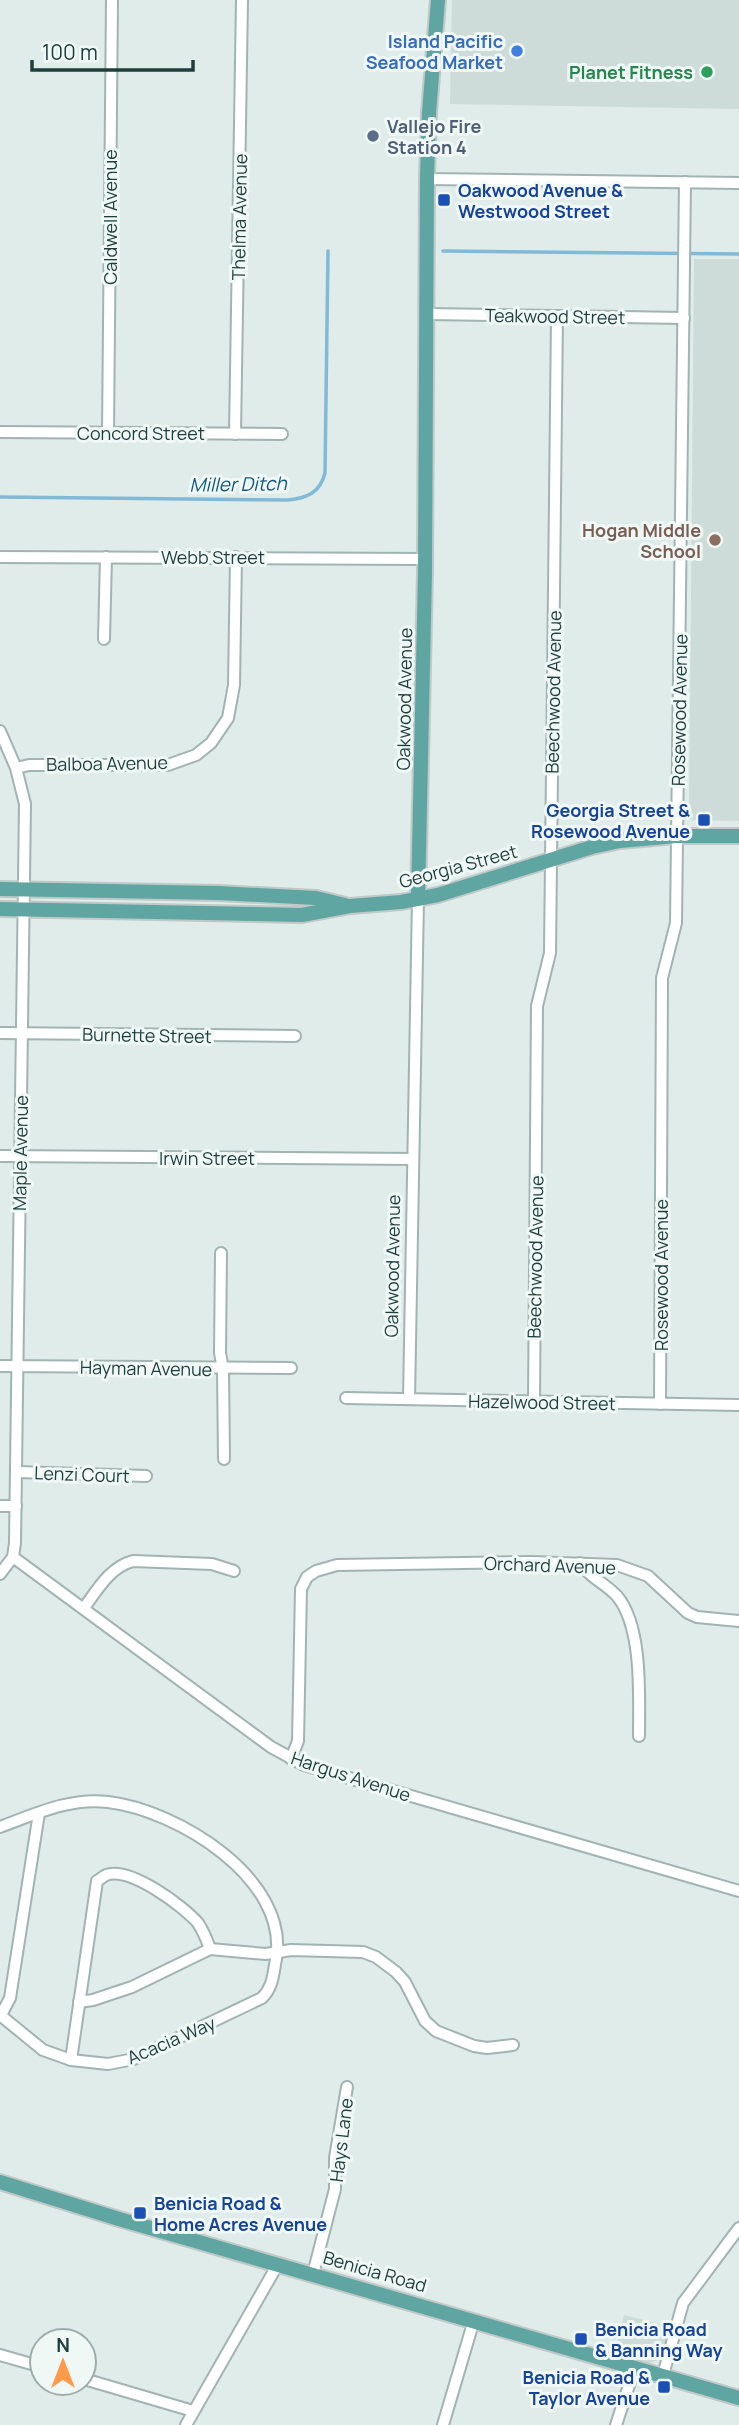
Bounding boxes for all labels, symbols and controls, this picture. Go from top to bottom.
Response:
scale bar [32,28,192,72]
place label: Island Pacific Seafood Market [366,29,503,74]
text: 100 m [42,38,98,66]
marker: Island Pacific Seafood Market [509,43,525,59]
place label: Planet Fitness [569,60,693,84]
marker: Planet Fitness [699,64,715,80]
place label: Vallejo Fire Station 4 [387,114,481,159]
marker: Vallejo Fire Station 4 [365,128,381,144]
street label: Caldwell Avenue [98,149,122,285]
street label: Thelma Avenue [226,153,252,281]
place label: Oakwood Avenue & Westwood Street [458,178,623,223]
marker: Oakwood Avenue & Westwood Street [436,192,452,208]
street label: Teakwood Street [485,303,625,329]
street label: Concord Street [77,421,205,445]
water label: Miller Ditch [189,470,288,498]
place label: Hogan Middle School [582,518,701,563]
marker: Hogan Middle School [707,532,723,548]
street label: Webb Street [161,545,265,569]
street label: Beechwood Avenue [540,610,566,774]
street label: Oakwood Avenue [391,628,417,770]
street label: Rosewood Avenue [666,634,692,786]
street label: Balboa Avenue [46,750,168,776]
place label: Georgia Street & Rosewood Avenue [531,798,690,843]
marker: Georgia Street & Rosewood Avenue [696,812,712,828]
street label: Georgia Street [396,839,520,893]
street label: Burnette Street [82,1022,212,1048]
street label: Maple Avenue [7,1095,33,1211]
street label: Irwin Street [159,1146,255,1170]
street label: Beechwood Avenue [522,1175,548,1339]
street label: Oakwood Avenue [379,1195,405,1337]
street label: Rosewood Avenue [649,1199,673,1351]
street label: Hayman Avenue [80,1355,212,1381]
street label: Hazelwood Street [468,1389,616,1415]
street label: Lenzi Court [34,1460,130,1488]
street label: Orchard Avenue [484,1551,616,1579]
street label: Hargus Avenue [288,1745,414,1807]
street label: Acacia Way [123,2010,219,2069]
street label: Hays Lane [324,2097,358,2183]
place label: Benicia Road & Home Acres Avenue [154,2191,327,2236]
marker: Benicia Road & Home Acres Avenue [132,2205,148,2221]
street label: Benicia Road [321,2245,429,2297]
place label: Benicia Road & Banning Way [595,2317,723,2362]
north arrow [28,2327,98,2397]
marker: Benicia Road & Banning Way [573,2331,589,2347]
text: N [56,2332,70,2358]
place label: Benicia Road & Taylor Avenue [523,2365,650,2410]
marker: Benicia Road & Taylor Avenue [656,2379,672,2395]

